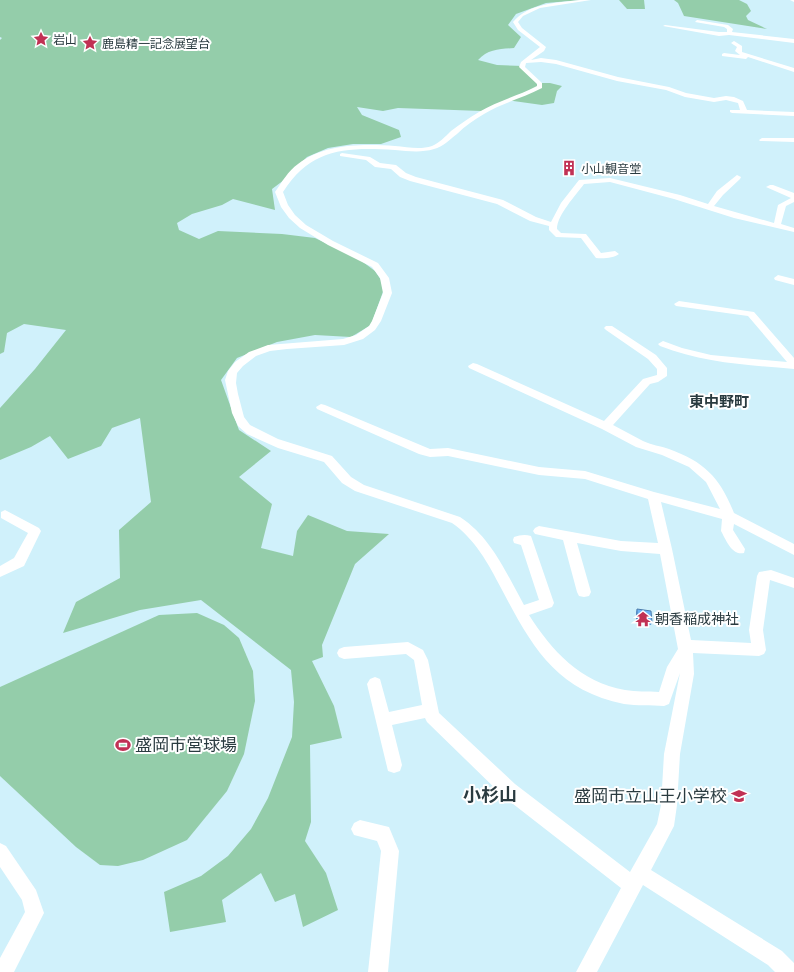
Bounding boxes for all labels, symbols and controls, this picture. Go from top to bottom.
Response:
place icon: 岩山 [32,30,50,48]
place label: 岩山 [53,32,77,47]
place icon: 鹿島精一記念展望台 [81,34,99,52]
place label: 鹿島精一記念展望台 [102,36,210,51]
building icon: 小山観音堂 [560,159,578,177]
place label: 小山観音堂 [581,161,641,176]
district label: 東中野町 [689,392,749,411]
temple icon: 朝香稲成神社 [634,610,652,628]
place label: 朝香稲成神社 [655,610,739,628]
place label: 盛岡市営球場 [135,734,237,756]
sports icon: 盛岡市営球場 [114,736,132,754]
district label: 小杉山 [463,783,517,806]
place label: 盛岡市立山王小学校 [574,785,727,807]
school or university icon: 盛岡市立山王小学校 [730,787,748,805]

